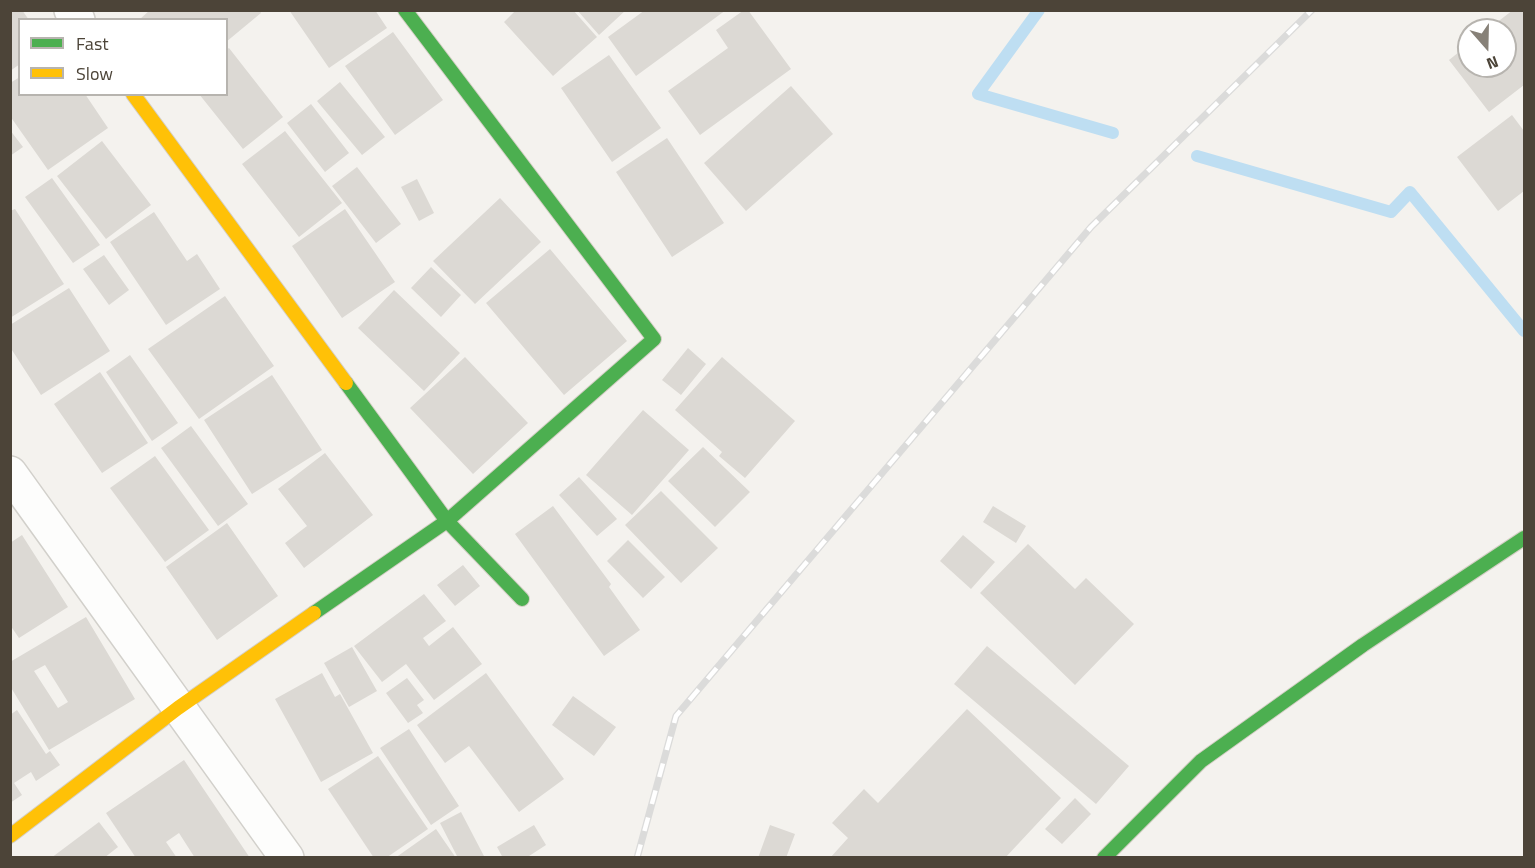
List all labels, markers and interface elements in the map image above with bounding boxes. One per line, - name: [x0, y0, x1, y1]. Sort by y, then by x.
- legend: [18, 18, 228, 96]
- north arrow: [1457, 18, 1517, 78]
- text: Fast: [76, 30, 109, 57]
- text: N: [1483, 50, 1502, 76]
- text: Slow: [76, 60, 113, 87]

